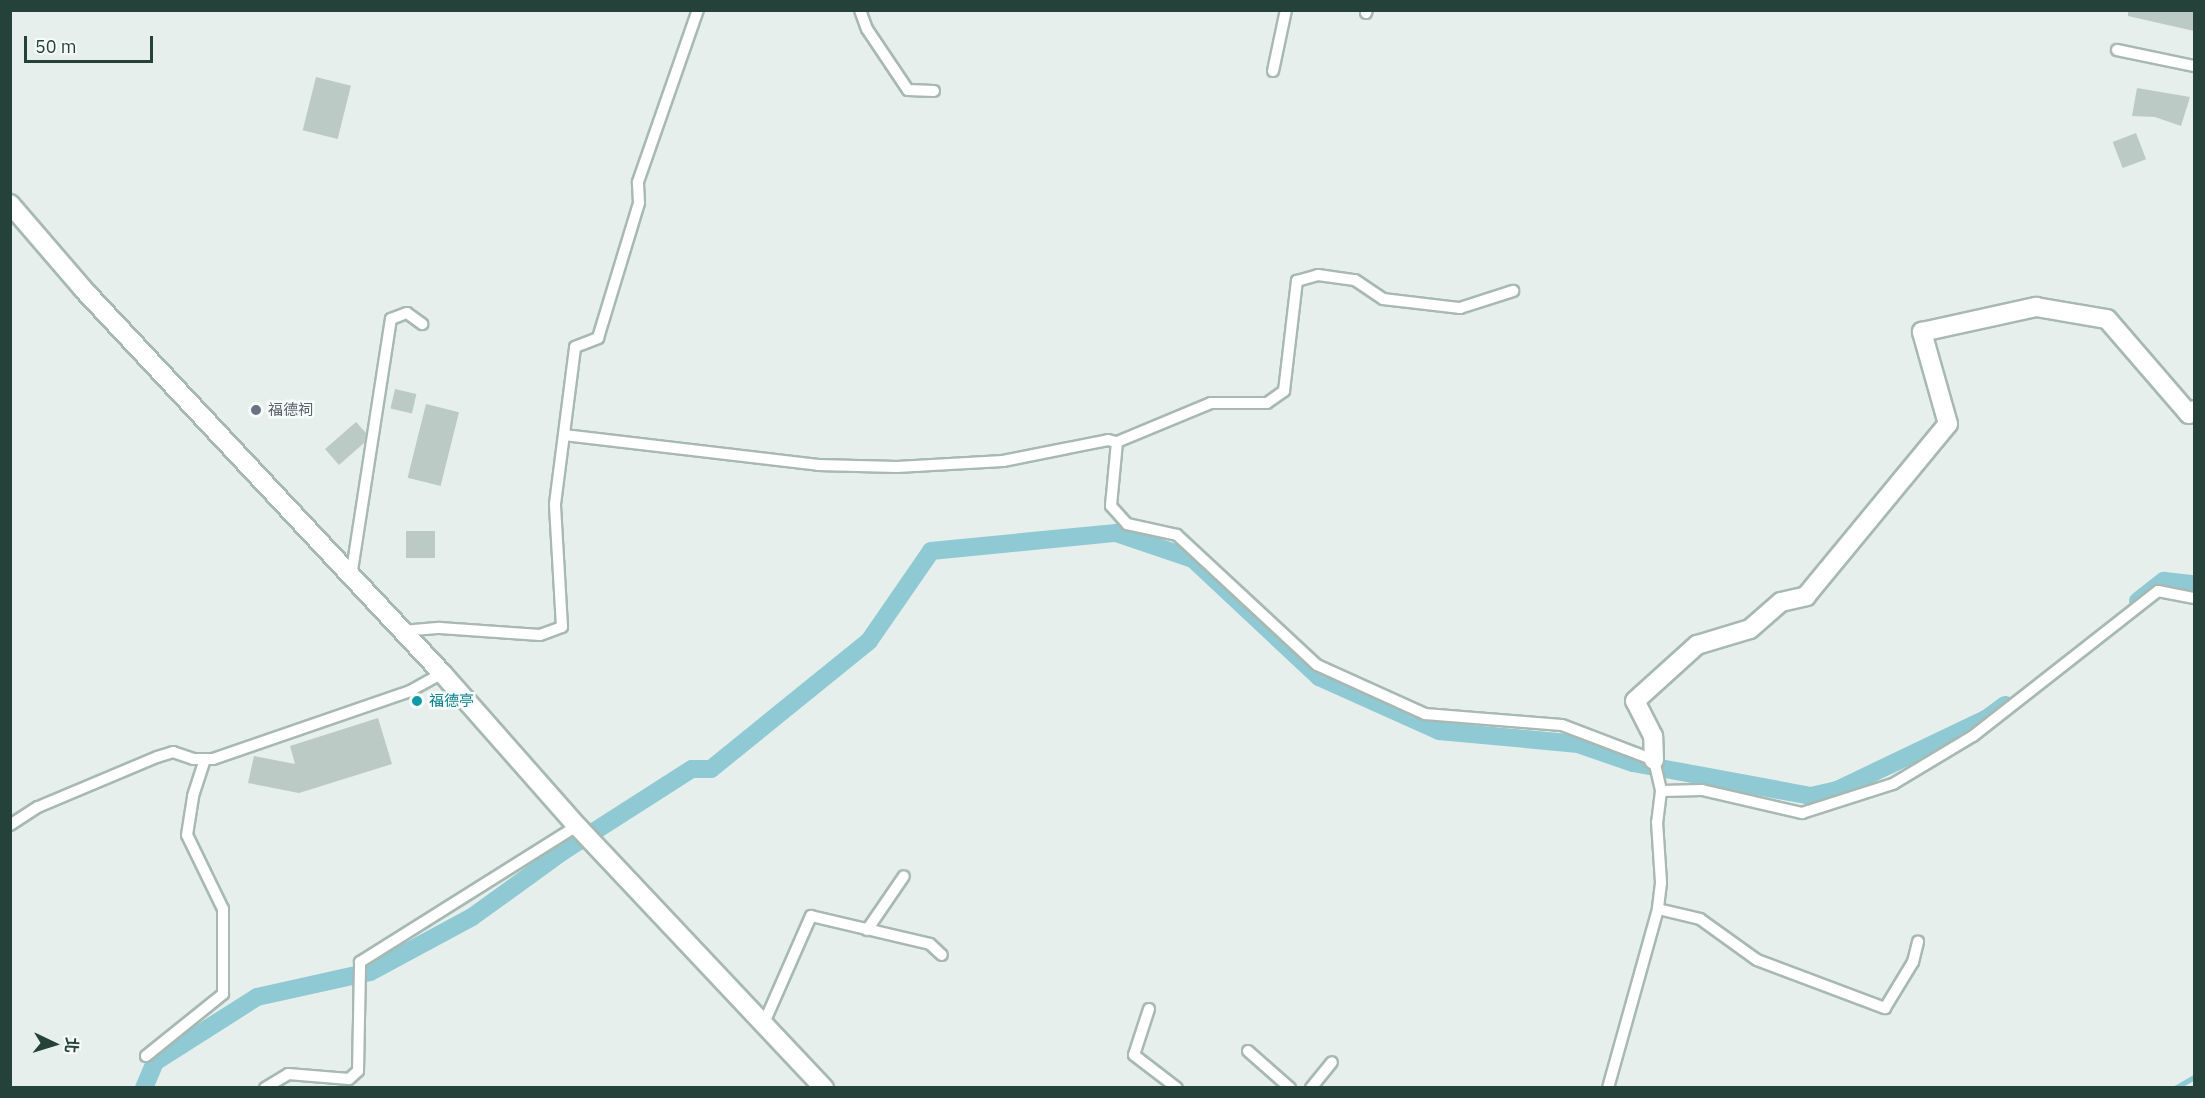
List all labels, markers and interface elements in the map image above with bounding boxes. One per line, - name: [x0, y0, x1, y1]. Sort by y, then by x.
- scale bar: [27, 24, 156, 62]
- text: 50 m: [35, 35, 77, 58]
- place label: 福德祠: [268, 401, 313, 419]
- marker: 福德祠: [249, 403, 263, 417]
- place label: 福德亭: [429, 692, 474, 710]
- marker: 福德亭: [410, 694, 424, 708]
- north arrow: [24, 1014, 84, 1074]
- text: 北: [61, 1037, 82, 1054]

